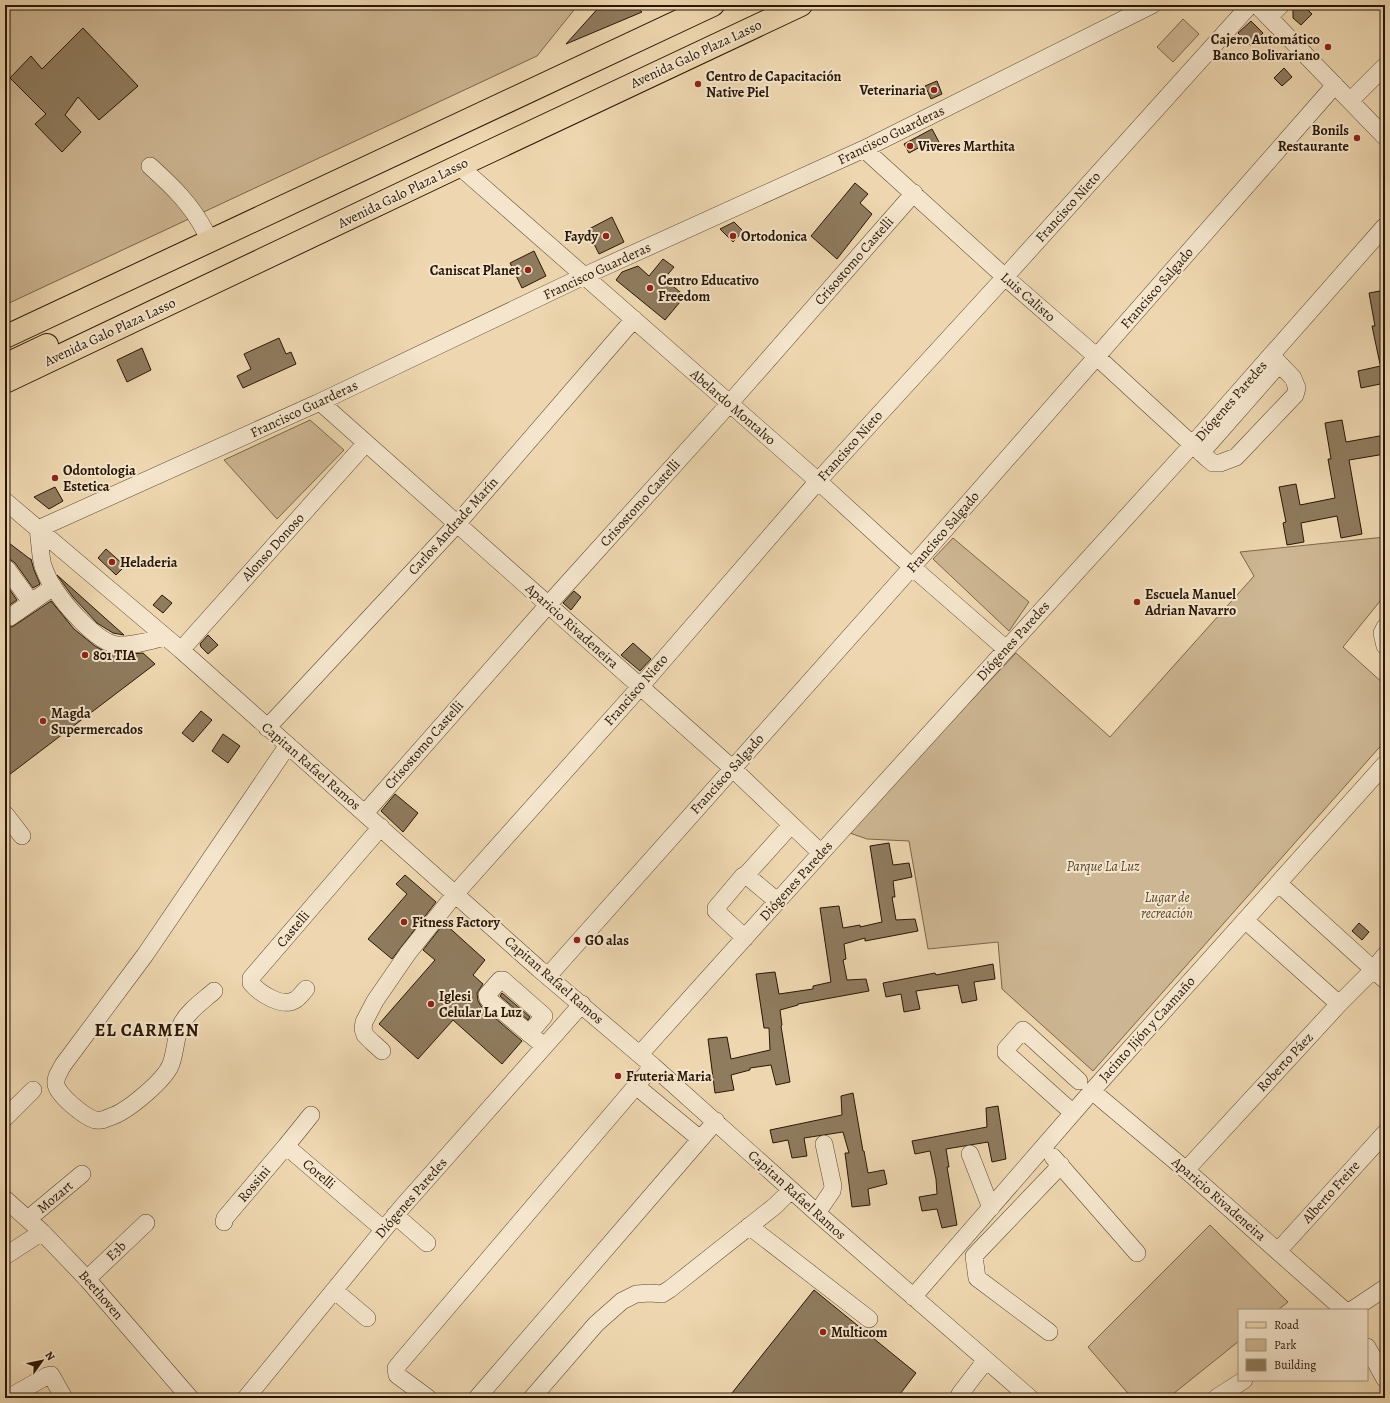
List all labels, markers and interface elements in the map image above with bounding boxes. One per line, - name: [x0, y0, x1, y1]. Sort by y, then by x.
- street label: Avenida Galo Plaza Lasso: [626, 15, 765, 93]
- place label: Cajero Automático Banco Bolivariano: [1211, 30, 1320, 65]
- marker: Cajero Automático Banco Bolivariano: [1323, 42, 1333, 52]
- place label: Centro de Capacitación Native Piel: [706, 67, 841, 102]
- marker: Centro de Capacitación Native Piel: [693, 79, 703, 89]
- place label: Veterinaria: [859, 81, 926, 100]
- marker: Veterinaria: [929, 85, 939, 95]
- street label: Francisco Guarderas: [834, 101, 948, 169]
- place label: Bonils Restaurante: [1278, 121, 1350, 156]
- marker: Bonils Restaurante: [1352, 133, 1362, 143]
- place label: Viveres Marthita: [917, 137, 1015, 156]
- marker: Viveres Marthita: [905, 141, 915, 151]
- street label: Avenida Galo Plaza Lasso: [334, 153, 471, 233]
- street label: Francisco Nieto: [1031, 168, 1105, 246]
- street label: Crisostomo Castelli: [810, 213, 898, 309]
- place label: Faydy: [564, 227, 598, 246]
- place label: Ortodonica: [741, 227, 808, 246]
- marker: Faydy: [601, 231, 611, 241]
- marker: Ortodonica: [728, 231, 738, 241]
- street label: Francisco Guarderas: [540, 238, 654, 304]
- street label: Francisco Salgado: [1116, 243, 1198, 333]
- place label: Caniscat Planet: [430, 261, 520, 280]
- marker: Caniscat Planet: [523, 265, 533, 275]
- street label: Luis Calisto: [997, 268, 1059, 326]
- place label: Centro Educativo Freedom: [658, 271, 759, 306]
- marker: Centro Educativo Freedom: [645, 283, 655, 293]
- street label: Avenida Galo Plaza Lasso: [40, 293, 179, 371]
- street label: Diógenes Paredes: [1191, 357, 1271, 445]
- street label: Abelardo Montalvo: [685, 364, 780, 449]
- street label: Francisco Guarderas: [247, 376, 361, 442]
- street label: Francisco Nieto: [813, 407, 887, 485]
- street label: Crisostomo Castelli: [596, 455, 684, 551]
- place label: Odontologia Estetica: [63, 461, 136, 496]
- marker: Odontologia Estetica: [50, 473, 60, 483]
- street label: Carlos Andrade Marín: [404, 473, 502, 579]
- street label: Francisco Salgado: [902, 487, 984, 577]
- street label: Alonso Donoso: [237, 509, 309, 586]
- place label: Heladeria: [120, 553, 178, 572]
- marker: Heladeria: [107, 557, 117, 567]
- street label: Aparicio Rivadeneira: [521, 578, 623, 673]
- place label: Escuela Manuel Adrian Navarro: [1144, 585, 1236, 620]
- street label: Diógenes Paredes: [972, 597, 1054, 685]
- marker: Escuela Manuel Adrian Navarro: [1132, 597, 1142, 607]
- place label: 801 TIA: [93, 646, 136, 665]
- marker: 801 TIA: [80, 650, 90, 660]
- street label: Francisco Nieto: [600, 650, 672, 730]
- street label: Crisostomo Castelli: [380, 697, 468, 793]
- place label: Magda Supermercados: [51, 704, 143, 739]
- marker: Magda Supermercados: [38, 716, 48, 726]
- street label: Capitan Rafael Ramos: [257, 718, 365, 814]
- street label: Francisco Salgado: [686, 730, 768, 818]
- street label: Diógenes Paredes: [755, 837, 837, 925]
- park label: Parque La Luz: [1066, 857, 1140, 876]
- park label: Lugar de recreación: [1141, 888, 1193, 923]
- street label: Castelli: [272, 907, 314, 951]
- place label: Fitness Factory: [412, 913, 501, 932]
- marker: Fitness Factory: [399, 917, 409, 927]
- place label: GO alas: [585, 931, 629, 950]
- street label: Capitan Rafael Ramos: [500, 932, 608, 1028]
- marker: GO alas: [572, 935, 582, 945]
- street label: Jacinto Jijón y Caamaño: [1095, 972, 1199, 1086]
- place label: Iglesi Celular La Luz: [439, 987, 522, 1022]
- marker: Iglesi Celular La Luz: [426, 999, 436, 1009]
- district label: EL CARMEN: [94, 1018, 200, 1042]
- street label: Roberto Páez: [1253, 1028, 1317, 1096]
- place label: Fruteria Maria: [626, 1067, 712, 1086]
- marker: Fruteria Maria: [613, 1071, 623, 1081]
- street label: Capitan Rafael Ramos: [744, 1146, 850, 1244]
- street label: Aparicio Rivadeneira: [1167, 1152, 1271, 1246]
- street label: Diógenes Paredes: [371, 1154, 451, 1242]
- street label: Corelli: [298, 1155, 340, 1193]
- street label: Alberto Freire: [1297, 1157, 1364, 1228]
- street label: Rossini: [233, 1162, 275, 1206]
- street label: Mozart: [33, 1176, 77, 1218]
- street label: E3b: [102, 1237, 130, 1265]
- street label: Beethoven: [74, 1266, 128, 1324]
- legend: [1238, 1309, 1368, 1381]
- text: Road: [1274, 1317, 1300, 1333]
- place label: Multicom: [831, 1323, 888, 1342]
- marker: Multicom: [818, 1327, 828, 1337]
- text: Park: [1274, 1337, 1297, 1353]
- north arrow: [22, 1341, 62, 1381]
- text: N: [41, 1348, 58, 1363]
- text: Building: [1274, 1357, 1316, 1373]

